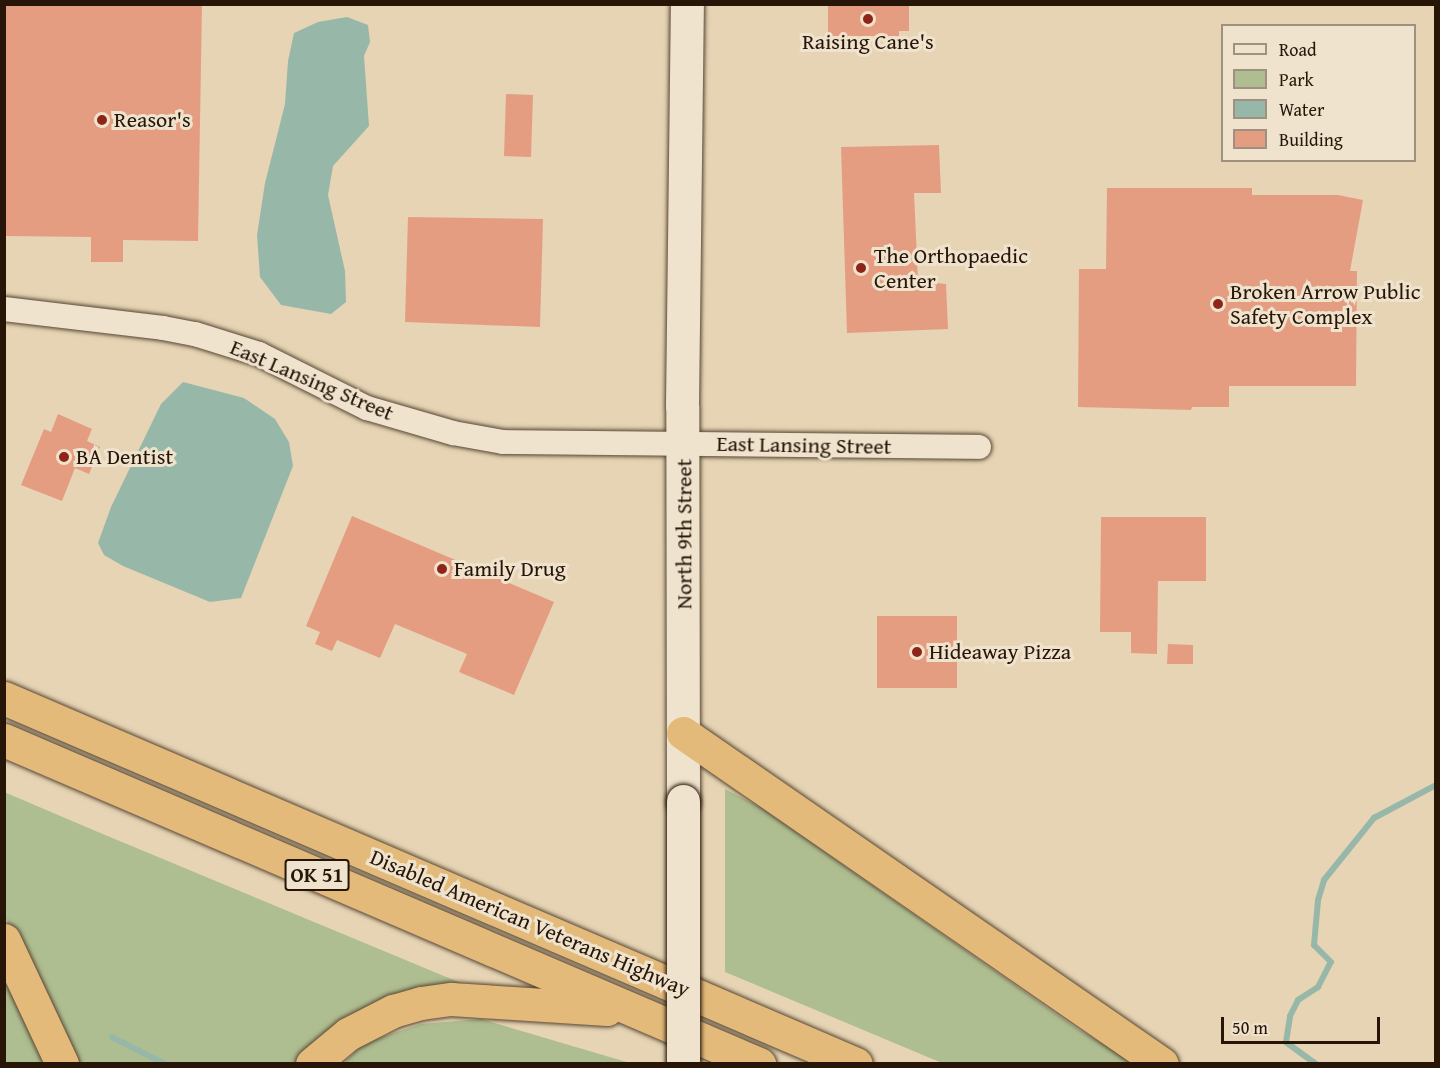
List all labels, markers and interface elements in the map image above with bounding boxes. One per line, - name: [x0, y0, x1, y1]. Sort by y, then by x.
- marker: Raising Cane's: [861, 12, 875, 26]
- legend: [1221, 24, 1416, 162]
- place label: Raising Cane's: [802, 29, 934, 55]
- text: Road: [1279, 36, 1317, 63]
- text: Park: [1279, 66, 1314, 93]
- text: Water: [1279, 96, 1324, 123]
- place label: Reasor's: [114, 107, 191, 133]
- marker: Reasor's: [95, 113, 109, 127]
- text: Building: [1279, 126, 1343, 153]
- place label: The Orthopaedic Center: [874, 242, 1028, 294]
- marker: The Orthopaedic Center: [852, 259, 870, 277]
- place label: Broken Arrow Public Safety Complex: [1230, 278, 1420, 330]
- marker: Broken Arrow Public Safety Complex: [1211, 297, 1225, 311]
- street label: East Lansing Street: [226, 334, 398, 426]
- street label: East Lansing Street: [716, 430, 892, 460]
- place label: BA Dentist: [76, 444, 173, 470]
- marker: BA Dentist: [57, 450, 71, 464]
- street label: North 9th Street: [671, 459, 697, 609]
- place label: Family Drug: [454, 556, 566, 582]
- marker: Family Drug: [435, 562, 449, 576]
- place label: Hideaway Pizza: [929, 639, 1071, 665]
- marker: Hideaway Pizza: [910, 645, 924, 659]
- street label: Disabled American Veterans Highway: [366, 843, 694, 1003]
- road number: OK 51: [284, 857, 350, 893]
- scale bar: [1224, 1005, 1383, 1043]
- text: 50 m: [1232, 1014, 1268, 1041]

